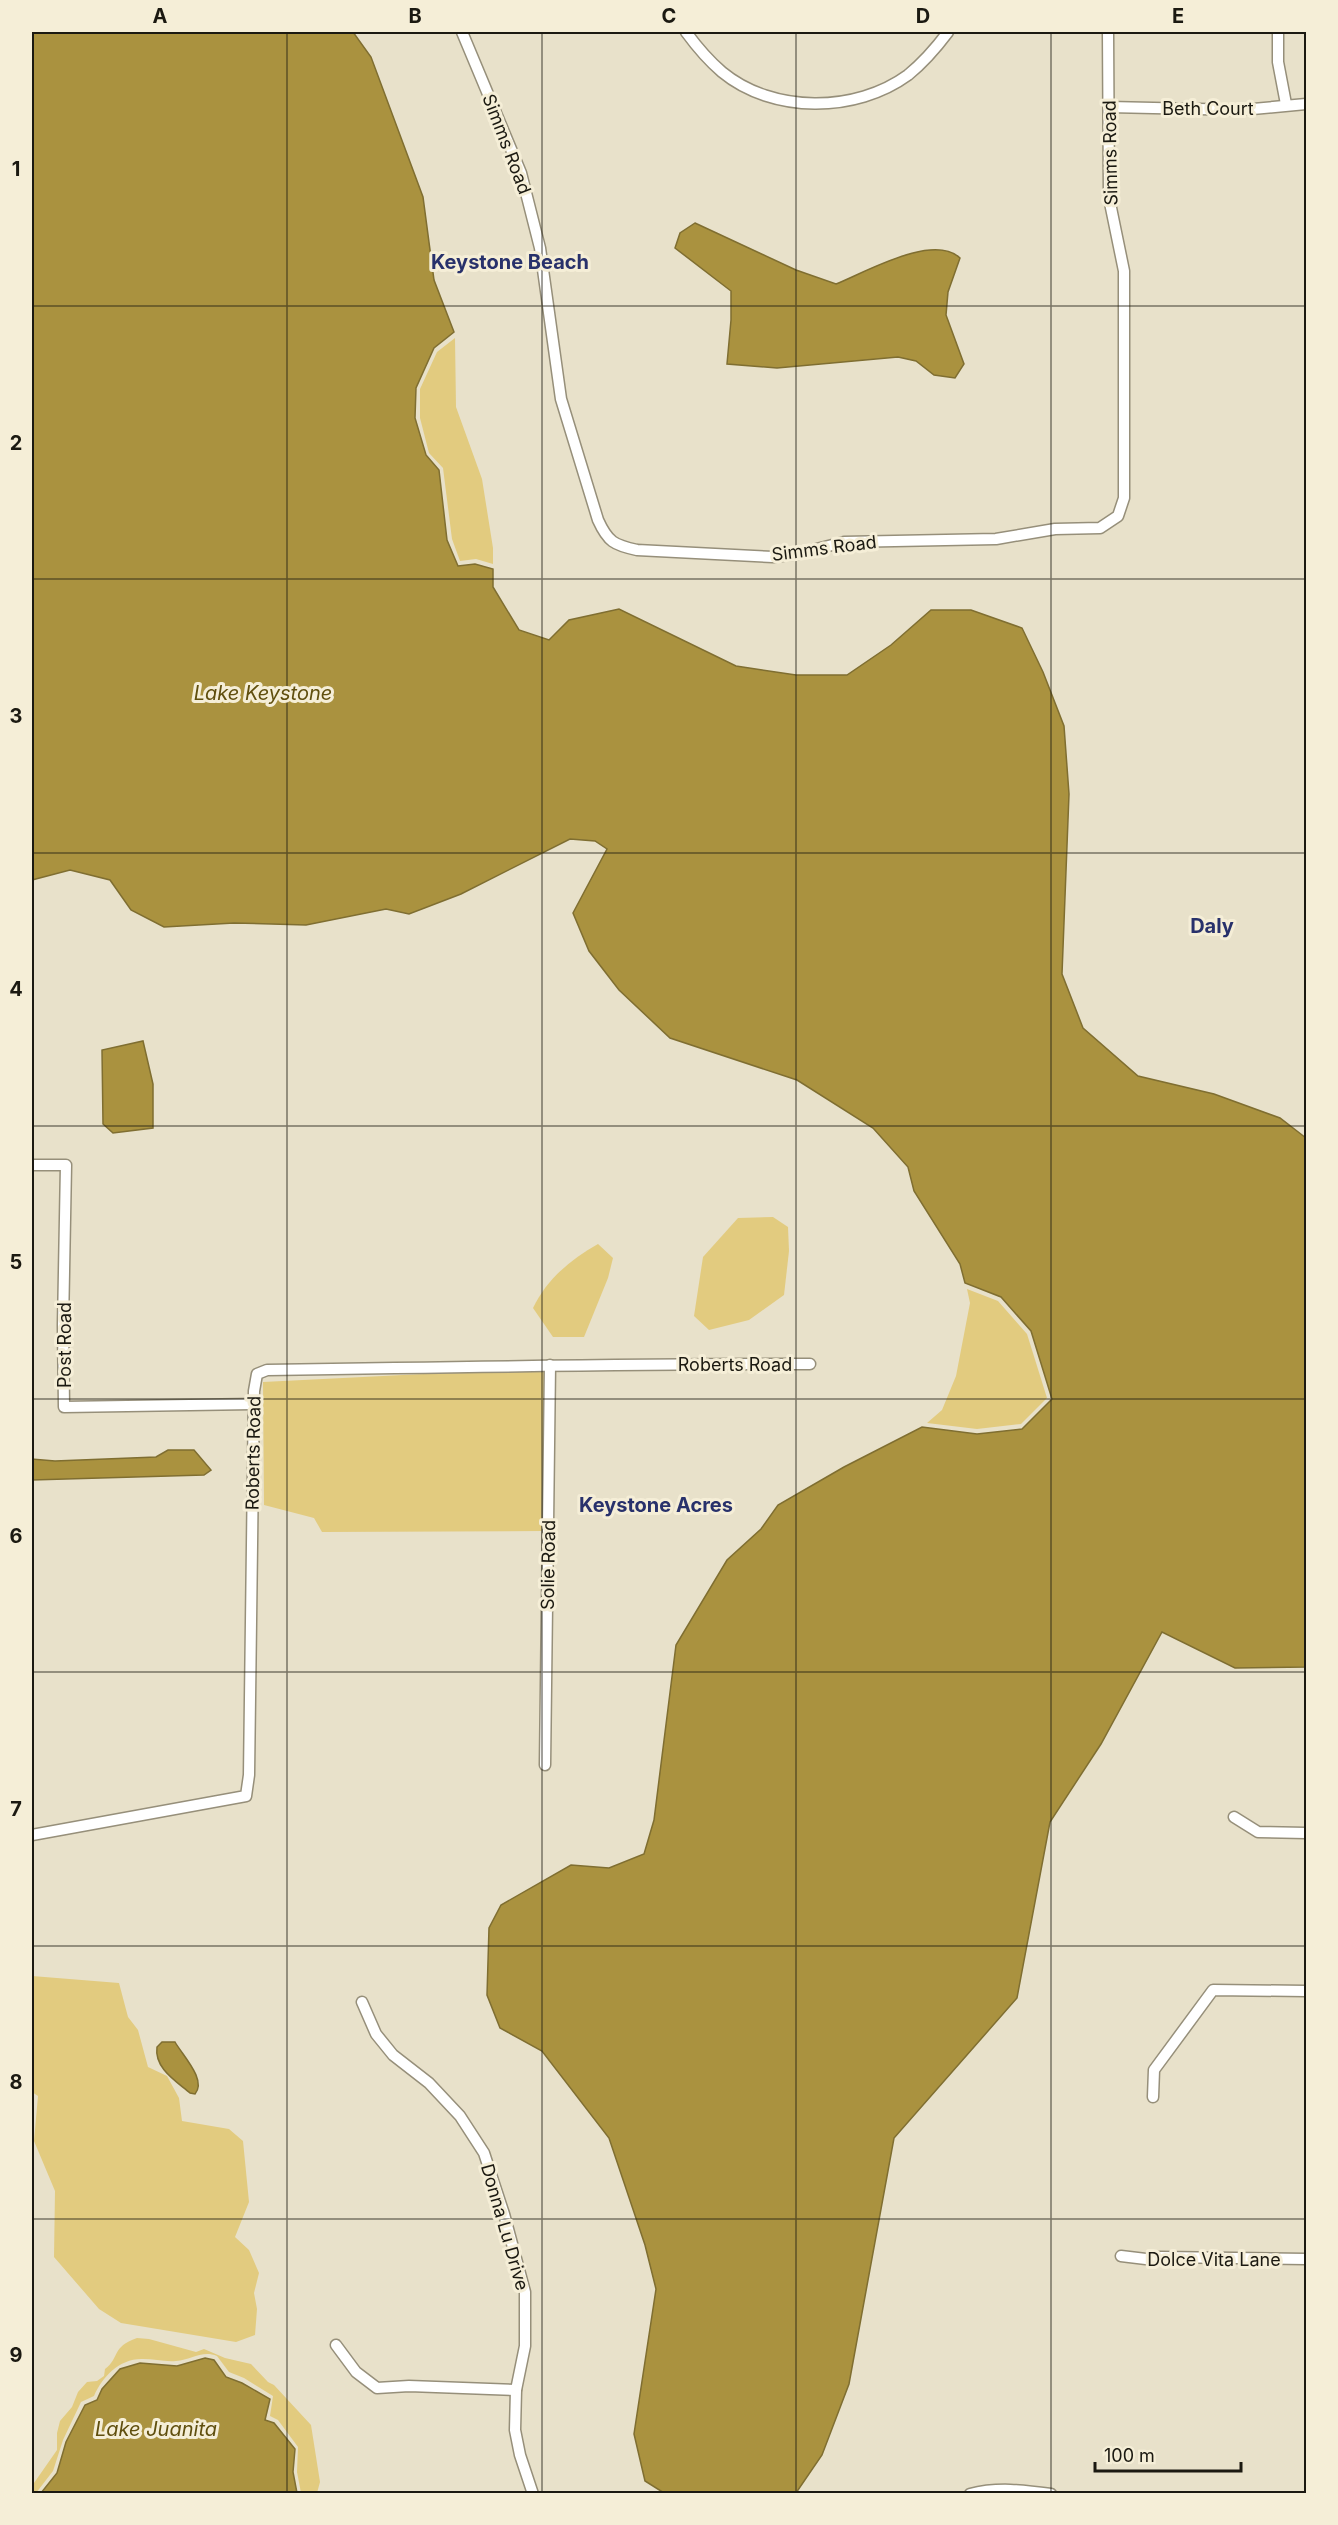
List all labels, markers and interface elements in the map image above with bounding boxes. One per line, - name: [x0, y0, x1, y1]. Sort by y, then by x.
- text: A: [153, 4, 168, 28]
- text: B: [408, 4, 422, 28]
- text: C: [662, 4, 676, 28]
- text: D: [916, 4, 930, 28]
- text: E: [1172, 4, 1184, 28]
- street label: Simms Road: [478, 91, 536, 197]
- street label: Beth Court: [1162, 98, 1254, 119]
- street label: Simms Road: [1099, 100, 1121, 206]
- text: 1: [12, 157, 20, 181]
- district label: Keystone Beach: [431, 250, 589, 274]
- text: 2: [10, 431, 22, 455]
- street label: Simms Road: [770, 531, 878, 565]
- water label: Lake Keystone: [194, 681, 332, 705]
- text: 3: [10, 704, 22, 728]
- district label: Daly: [1190, 914, 1234, 938]
- text: 4: [9, 977, 23, 1001]
- text: 5: [10, 1250, 22, 1274]
- street label: Post Road: [54, 1302, 75, 1388]
- street label: Roberts Road: [678, 1354, 792, 1375]
- street label: Roberts Road: [242, 1396, 264, 1510]
- district label: Keystone Acres: [579, 1493, 733, 1517]
- street label: Solie Road: [537, 1520, 559, 1610]
- text: 6: [10, 1524, 23, 1548]
- text: 7: [10, 1797, 22, 1821]
- text: 8: [9, 2070, 23, 2094]
- street label: Donna Lu Drive: [477, 2161, 533, 2293]
- street label: Dolce Vita Lane: [1147, 2249, 1281, 2270]
- text: 9: [10, 2343, 23, 2367]
- water label: Lake Juanita: [95, 2417, 217, 2441]
- scale bar: [1095, 2435, 1240, 2473]
- text: 100 m: [1104, 2445, 1155, 2466]

